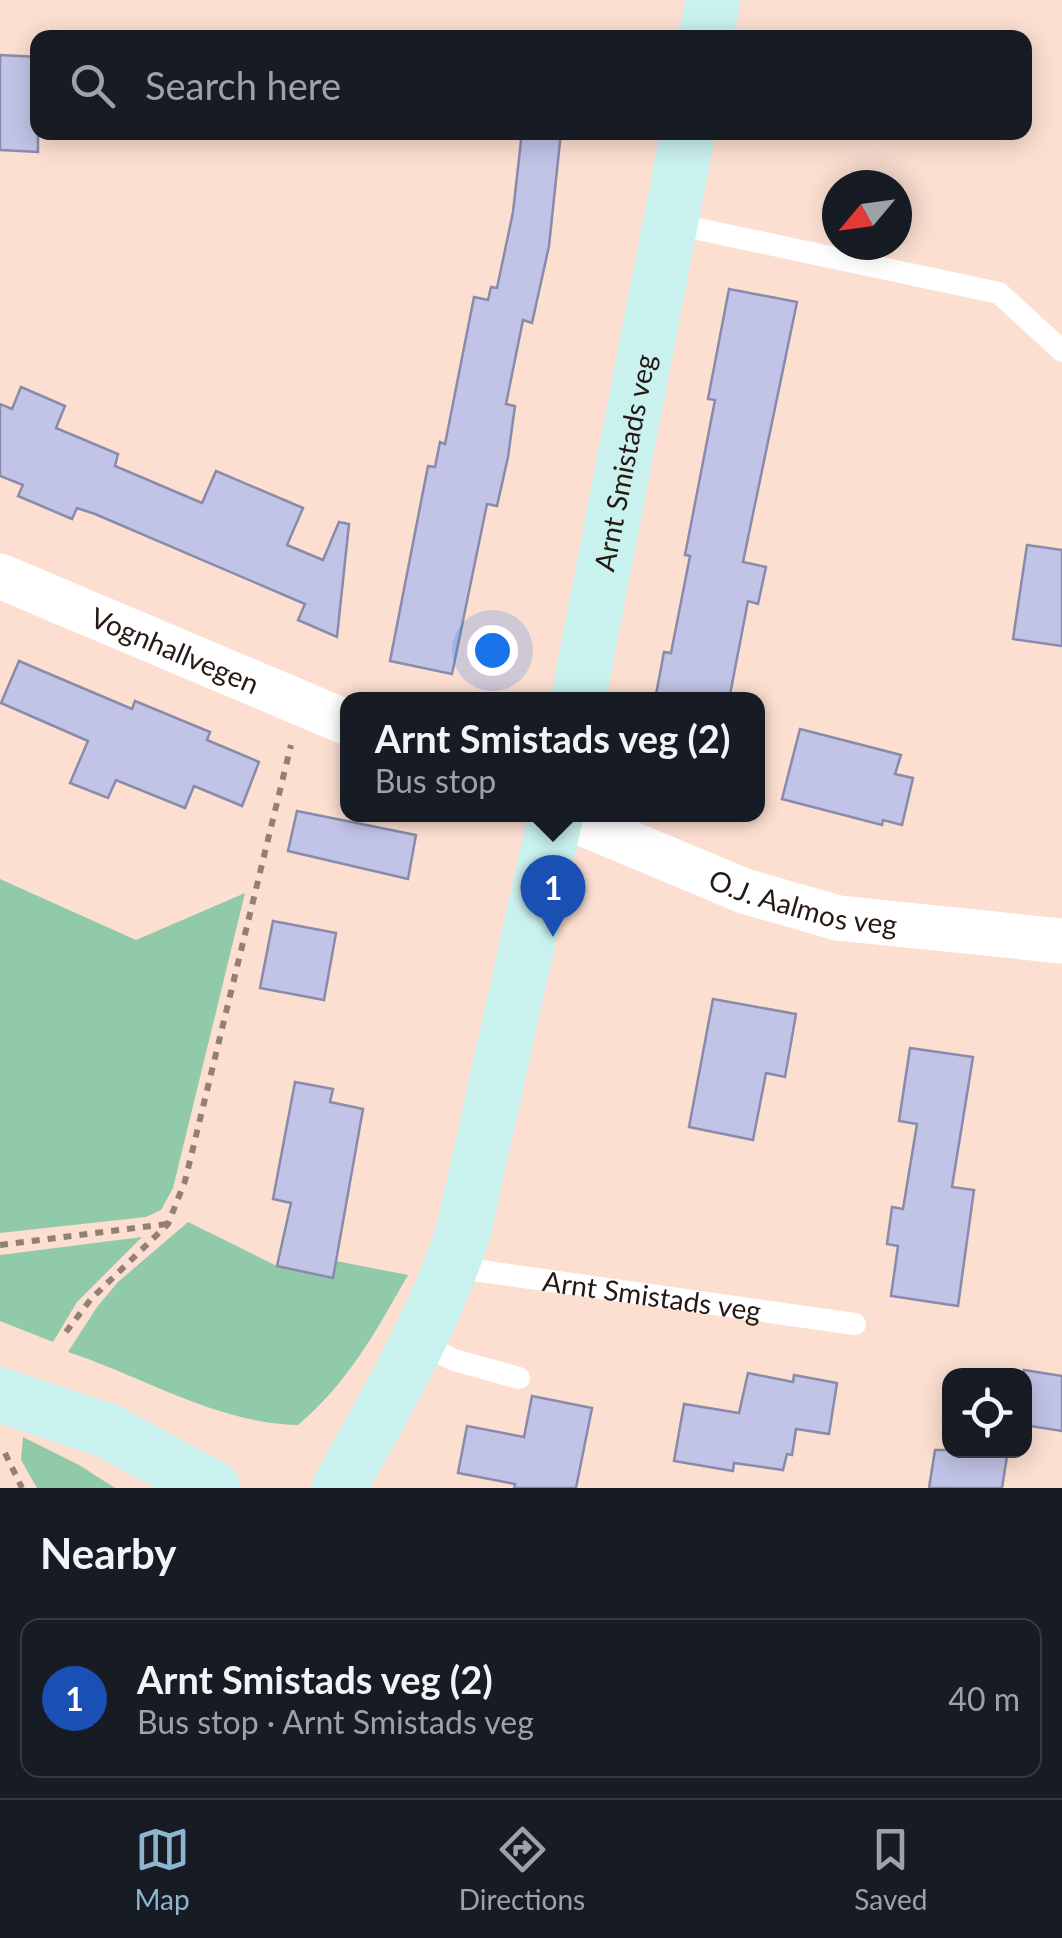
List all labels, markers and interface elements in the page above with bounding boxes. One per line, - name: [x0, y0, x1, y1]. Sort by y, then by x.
- search box: [30, 30, 1032, 140]
- icon: search: [65, 58, 120, 113]
- text: Search here: [145, 62, 341, 108]
- north arrow: [822, 170, 912, 260]
- street label: Arnt Smistads veg: [586, 351, 662, 574]
- street label: Vognhallvegen: [86, 599, 264, 700]
- your location: [467, 625, 518, 676]
- popup: [340, 692, 765, 822]
- text: Arnt Smistads veg (2): [375, 715, 730, 761]
- text: Bus stop: [375, 761, 496, 800]
- pin: 1: [520, 854, 586, 937]
- street label: O.J. Aalmos veg: [704, 861, 899, 941]
- street label: Arnt Smistads veg: [541, 1263, 763, 1328]
- map controls: [942, 1368, 1032, 1458]
- button: locate: [942, 1368, 1032, 1458]
- text: Nearby: [40, 1528, 177, 1578]
- text: Arnt Smistads veg (2): [137, 1656, 493, 1702]
- text: 1: [65, 1679, 84, 1718]
- text: 40 m: [948, 1679, 1020, 1718]
- text: Bus stop · Arnt Smistads veg: [137, 1702, 534, 1741]
- tab: Map: [135, 1822, 190, 1916]
- tab: Directions: [459, 1822, 585, 1916]
- tab: Saved: [854, 1822, 927, 1916]

